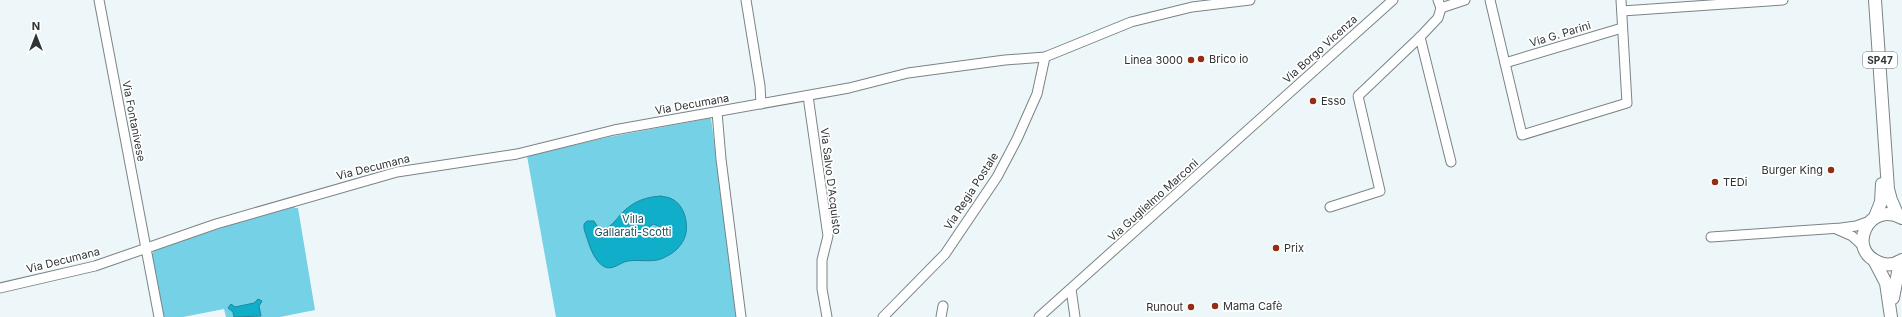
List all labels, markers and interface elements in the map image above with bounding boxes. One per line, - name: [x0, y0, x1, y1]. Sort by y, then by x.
- street label: Via Borgo Vicenza: [1280, 12, 1360, 86]
- north arrow: [16, 16, 56, 56]
- street label: Via G. Parini: [1528, 18, 1592, 50]
- text: N: [32, 19, 40, 33]
- place label: Brico io: [1209, 52, 1249, 66]
- road number: SP47: [1863, 52, 1897, 68]
- place label: Linea 3000: [1124, 53, 1183, 67]
- marker: Brico io: [1196, 54, 1206, 64]
- marker: Linea 3000: [1186, 55, 1196, 65]
- street label: Via Fontanivese: [119, 79, 149, 163]
- street label: Via Decumana: [654, 91, 730, 117]
- place label: Esso: [1321, 94, 1346, 108]
- marker: Esso: [1308, 96, 1318, 106]
- street label: Via Salvo D'Acquisto: [818, 127, 845, 235]
- street label: Via Regia Postale: [941, 150, 1001, 232]
- street label: Via Decumana: [335, 151, 411, 183]
- street label: Via Guglielmo Marconi: [1105, 156, 1201, 244]
- place label: Burger King: [1761, 163, 1823, 177]
- marker: Burger King: [1826, 165, 1836, 175]
- place label: TEDi: [1723, 175, 1747, 189]
- marker: TEDi: [1710, 177, 1720, 187]
- park label: Villa Gallarati-Scotti: [594, 212, 672, 239]
- place label: Prix: [1284, 241, 1304, 255]
- marker: Prix: [1271, 243, 1281, 253]
- street label: Via Decumana: [25, 244, 101, 276]
- place label: Mama Cafè: [1223, 299, 1282, 313]
- place label: Runout: [1146, 300, 1183, 314]
- marker: Mama Cafè: [1210, 301, 1220, 311]
- marker: Runout: [1186, 302, 1196, 312]

